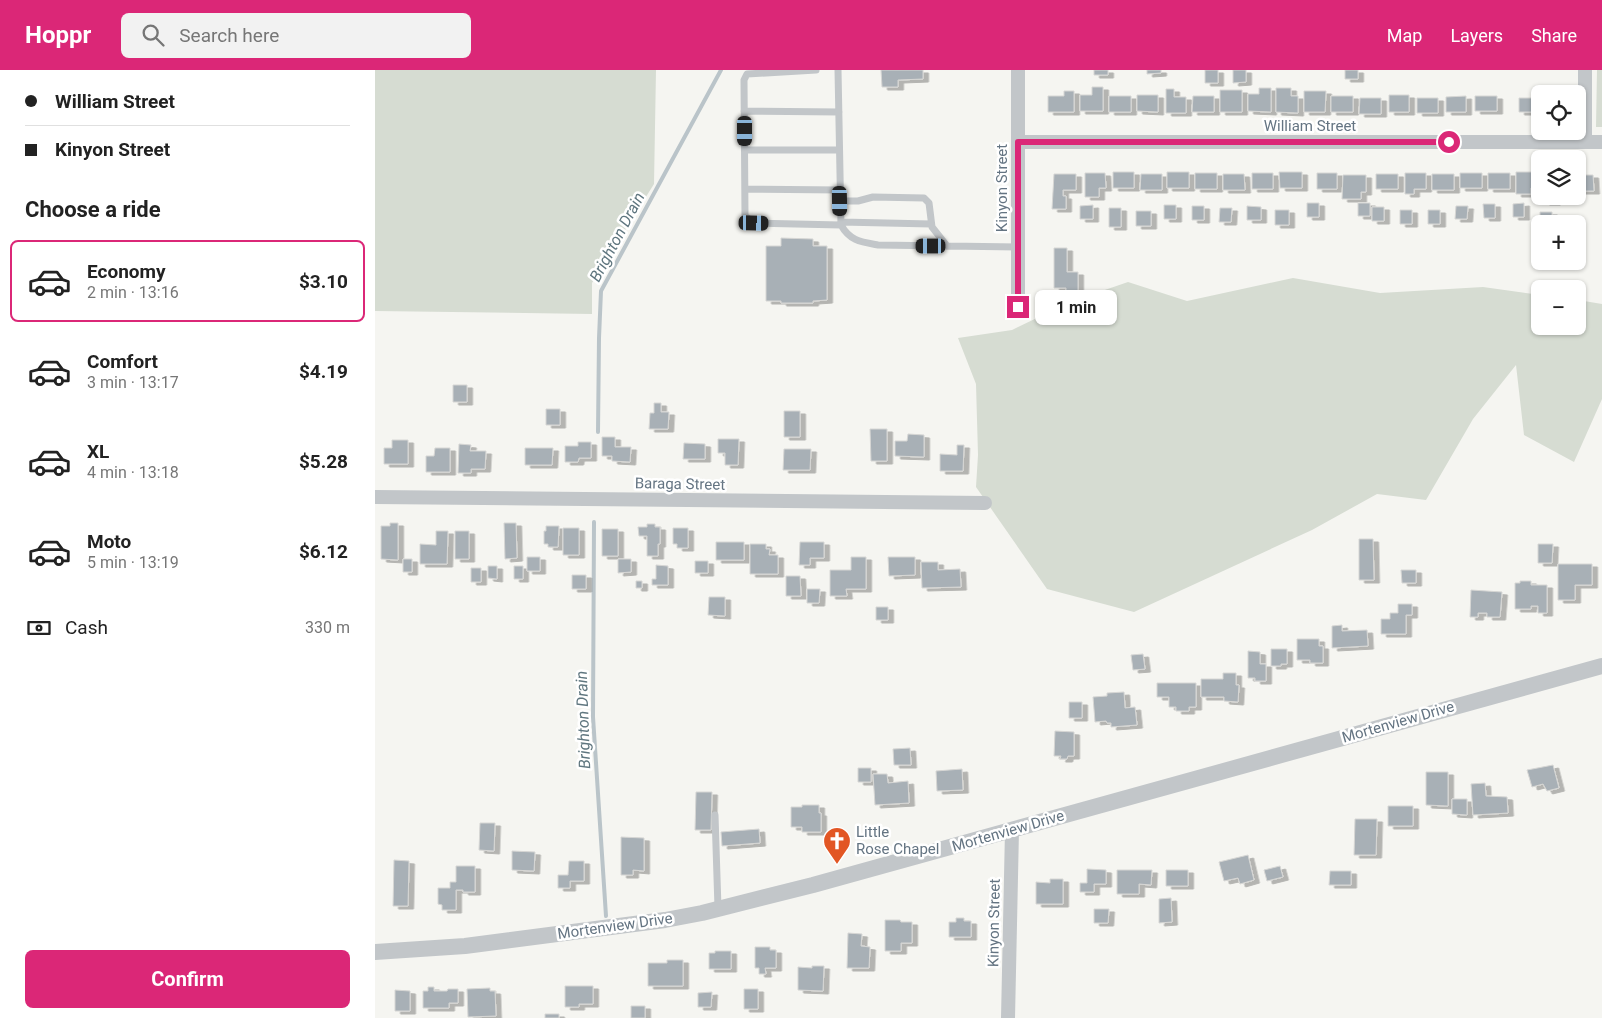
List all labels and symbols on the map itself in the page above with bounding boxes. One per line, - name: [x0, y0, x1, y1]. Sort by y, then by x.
- car: [737, 116, 752, 146]
- street label: William Street: [1264, 117, 1356, 135]
- route start: [1438, 131, 1460, 153]
- street label: Kinyon Street: [993, 144, 1011, 232]
- car: [832, 186, 847, 216]
- water label: Brighton Drain: [586, 189, 648, 285]
- car: [738, 215, 769, 231]
- car: [916, 239, 946, 254]
- callout: 1 min: [1035, 290, 1118, 324]
- route end: [1007, 296, 1029, 318]
- street label: Baraga Street: [635, 474, 725, 494]
- water label: Brighton Drain: [572, 671, 594, 769]
- street label: Mortenview Drive: [1340, 697, 1456, 747]
- street label: Mortenview Drive: [950, 806, 1066, 856]
- place label: Little Rose Chapel: [856, 823, 939, 858]
- church icon: Little Rose Chapel: [822, 826, 852, 865]
- street label: Kinyon Street: [984, 879, 1004, 967]
- street label: Mortenview Drive: [556, 909, 674, 943]

